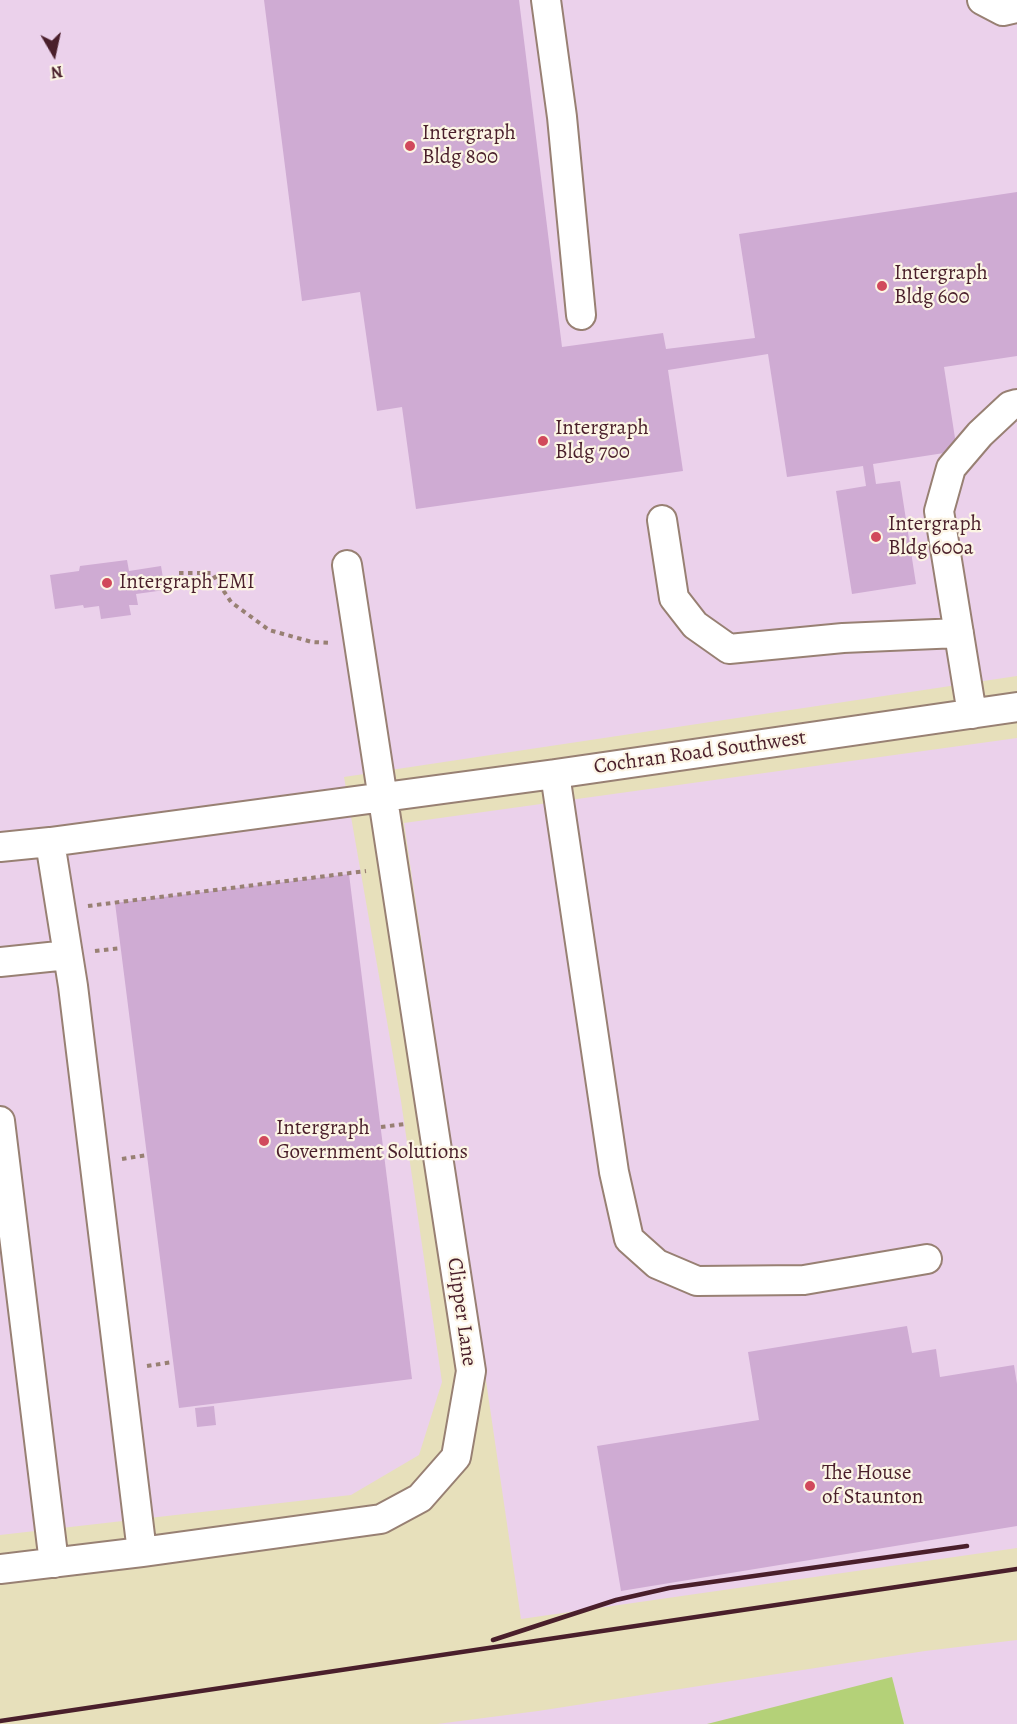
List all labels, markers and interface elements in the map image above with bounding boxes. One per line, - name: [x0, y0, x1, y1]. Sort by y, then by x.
- north arrow: [24, 24, 84, 84]
- text: N: [49, 60, 64, 84]
- place label: Intergraph Bldg 800: [422, 121, 516, 171]
- marker: Intergraph Bldg 800: [403, 139, 417, 153]
- place label: Intergraph Bldg 600: [894, 261, 988, 311]
- marker: Intergraph Bldg 600: [875, 279, 889, 293]
- place label: Intergraph Bldg 700: [555, 416, 649, 466]
- marker: Intergraph Bldg 700: [536, 434, 550, 448]
- place label: Intergraph Bldg 600a: [888, 512, 982, 562]
- marker: Intergraph Bldg 600a: [869, 530, 883, 544]
- place label: Intergraph EMI: [119, 570, 255, 596]
- marker: Intergraph EMI: [100, 576, 114, 590]
- street label: Cochran Road Southwest: [592, 726, 808, 780]
- place label: Intergraph Government Solutions: [276, 1116, 468, 1166]
- marker: Intergraph Government Solutions: [257, 1134, 271, 1148]
- street label: Clipper Lane: [441, 1256, 481, 1368]
- place label: The House of Staunton: [822, 1461, 923, 1511]
- marker: The House of Staunton: [803, 1479, 817, 1493]

